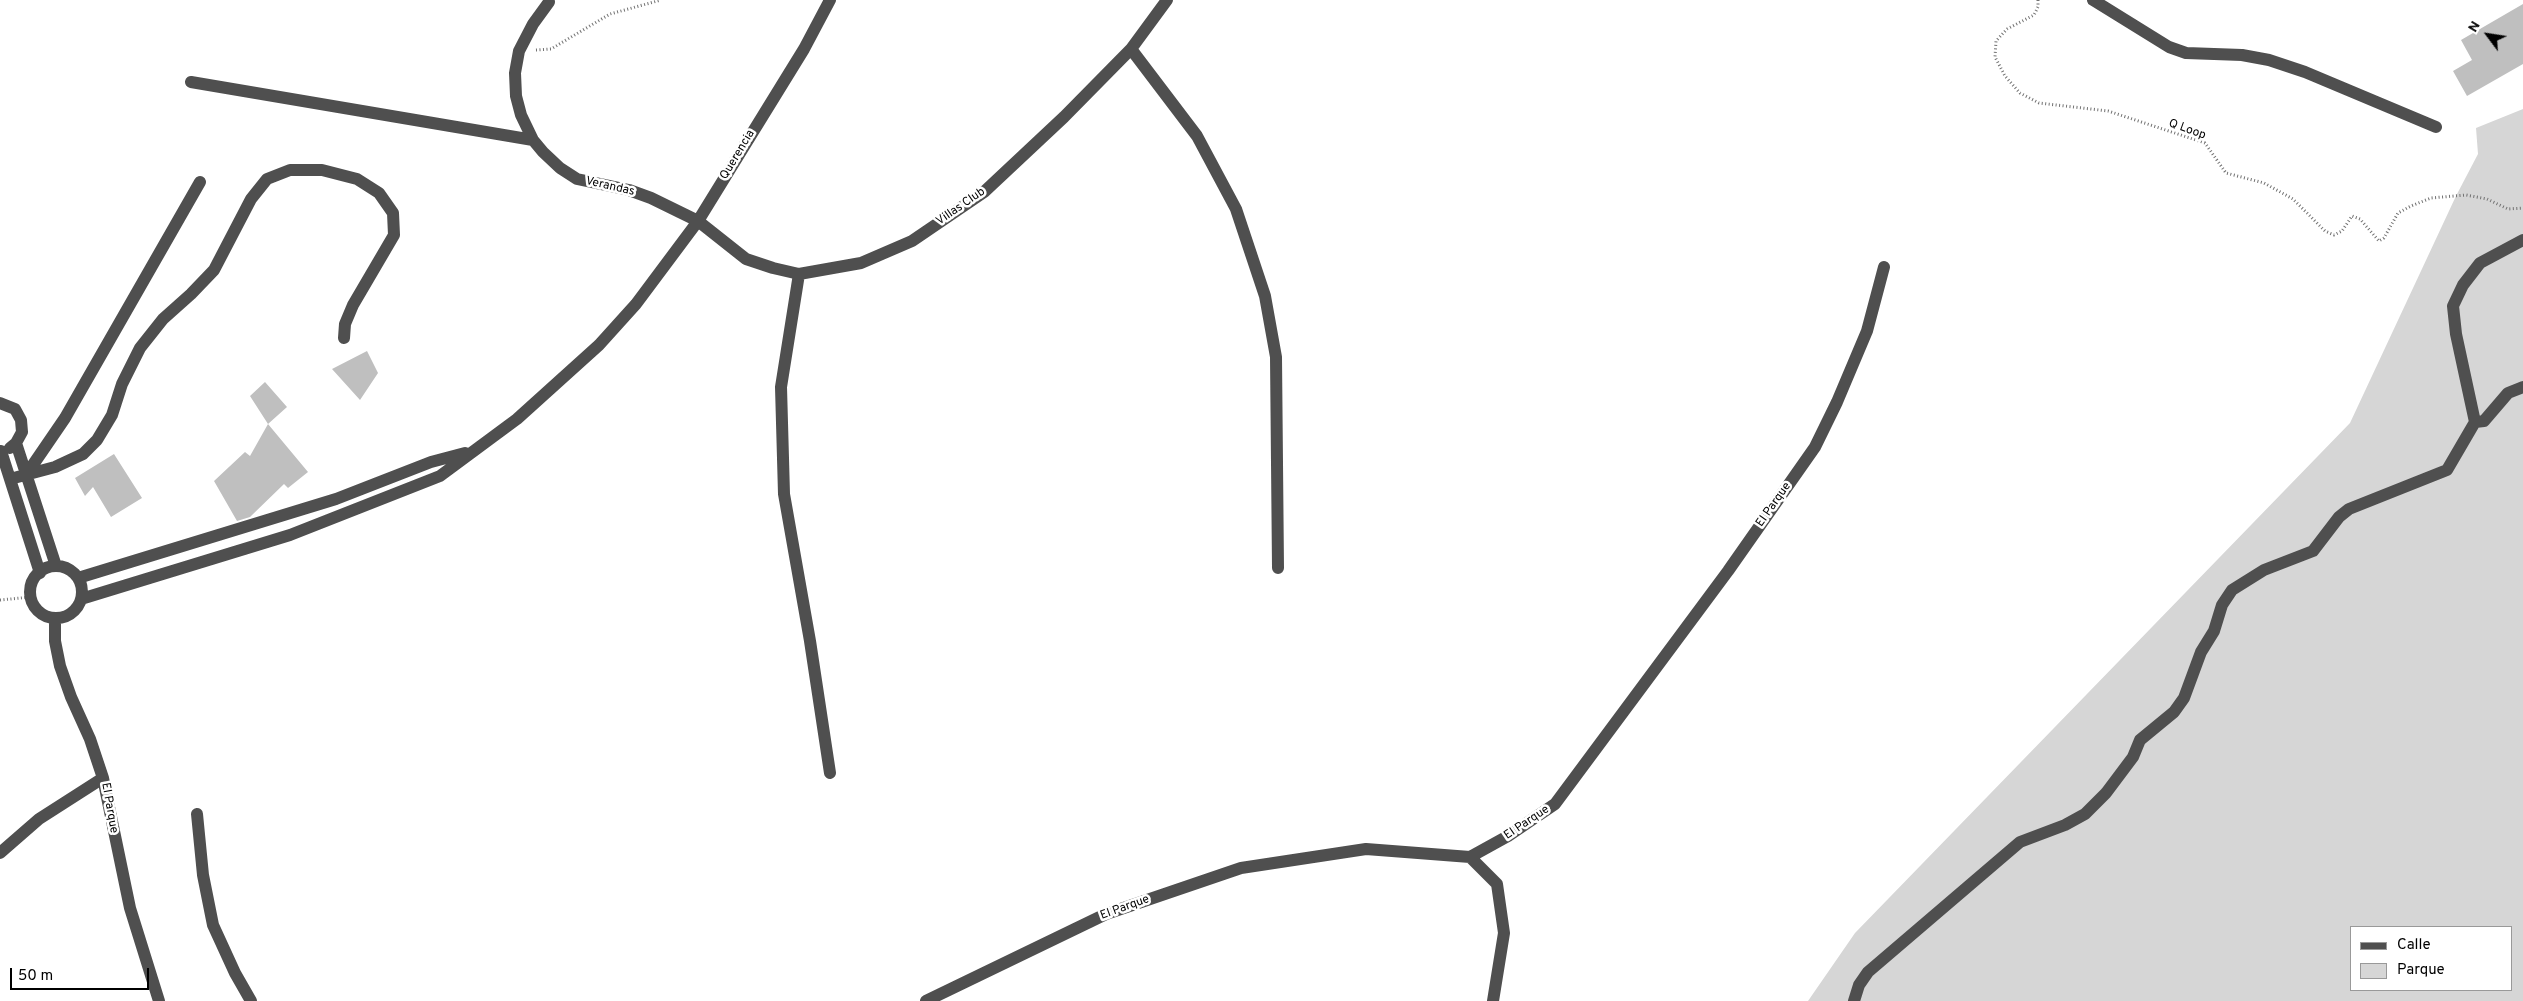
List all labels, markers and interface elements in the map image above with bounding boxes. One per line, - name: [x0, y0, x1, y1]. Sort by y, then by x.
- north arrow: [2463, 10, 2513, 60]
- text: N: [2465, 18, 2485, 36]
- street label: Q Loop: [2166, 117, 2208, 143]
- street label: Querencia: [718, 128, 758, 182]
- street label: Verandas: [584, 174, 636, 200]
- street label: Villas Club: [934, 185, 988, 229]
- street label: El Parque: [1753, 480, 1795, 530]
- street label: El Parque: [97, 782, 121, 834]
- street label: El Parque: [1502, 803, 1552, 843]
- street label: El Parque: [1098, 892, 1152, 924]
- legend: [2350, 926, 2513, 991]
- text: Calle: [2397, 936, 2431, 955]
- scale bar: [12, 958, 151, 990]
- text: Parque: [2397, 961, 2445, 980]
- text: 50 m: [18, 967, 53, 986]

